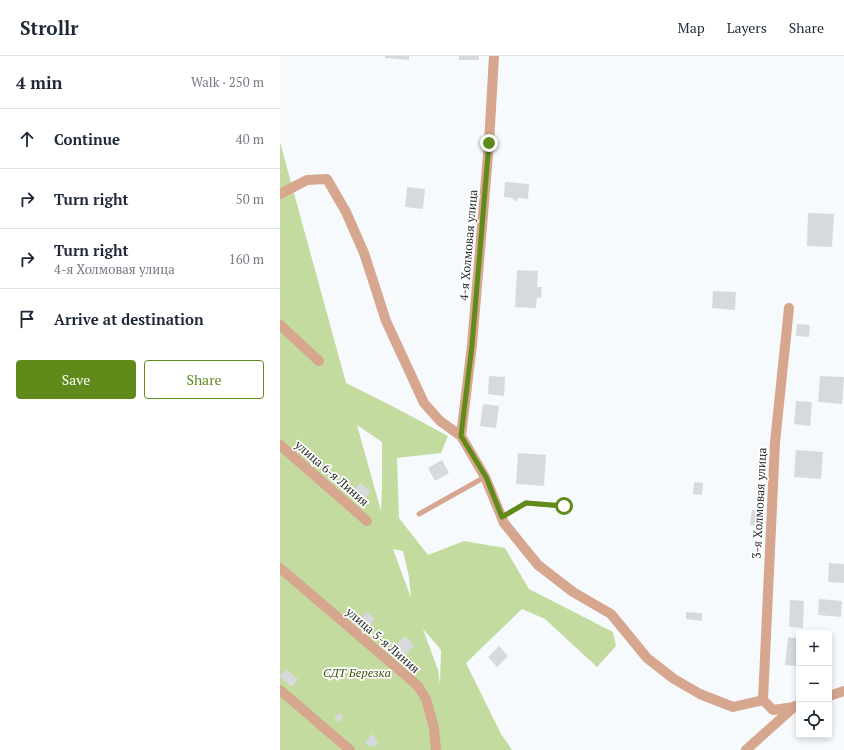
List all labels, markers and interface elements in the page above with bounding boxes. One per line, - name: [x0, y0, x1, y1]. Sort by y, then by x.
- text: Strollr: [20, 15, 78, 40]
- text: Map: [678, 18, 705, 37]
- text: Layers: [727, 18, 767, 37]
- text: Share: [789, 18, 824, 37]
- text: 4 min: [16, 71, 63, 94]
- text: Walk · 250 m: [191, 73, 264, 91]
- icon: ahead: [16, 128, 38, 150]
- text: Continue: [54, 129, 120, 149]
- text: 40 m: [236, 130, 264, 148]
- route end: [480, 134, 498, 152]
- icon: right: [16, 188, 38, 210]
- text: Turn right: [54, 189, 129, 209]
- street label: 4-я Холмовая улица: [456, 189, 480, 301]
- text: 50 m: [236, 190, 264, 208]
- text: Turn right: [54, 240, 129, 260]
- icon: right: [16, 248, 38, 270]
- text: 160 m: [229, 250, 264, 268]
- text: 4-я Холмовая улица: [54, 260, 175, 278]
- icon: arrive: [16, 308, 38, 330]
- text: Arrive at destination: [54, 309, 204, 329]
- button: Save: [16, 360, 136, 399]
- button: Share: [144, 360, 264, 399]
- street label: улица 6-я Линия: [291, 436, 372, 509]
- street label: 3-я Холмовая улица: [749, 447, 769, 559]
- route start: [555, 497, 573, 515]
- street label: улица 5-я Линия: [342, 603, 423, 676]
- map controls: [796, 630, 832, 738]
- button: +: [796, 630, 832, 666]
- park label: СДТ Березка: [323, 665, 391, 680]
- button: −: [796, 666, 832, 702]
- button: locate: [796, 702, 832, 738]

